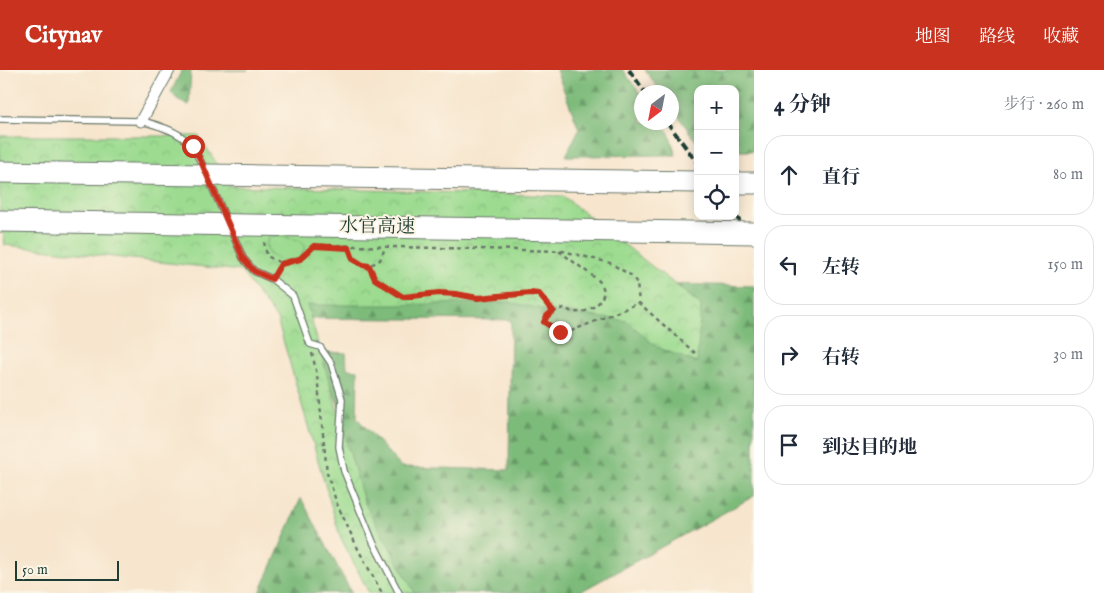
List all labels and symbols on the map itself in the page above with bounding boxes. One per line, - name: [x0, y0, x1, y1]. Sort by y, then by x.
- north arrow: [634, 85, 679, 130]
- route start: [182, 135, 205, 158]
- street label: 水官高速: [339, 214, 415, 240]
- route end: [549, 321, 572, 344]
- scale bar: [15, 558, 119, 581]

